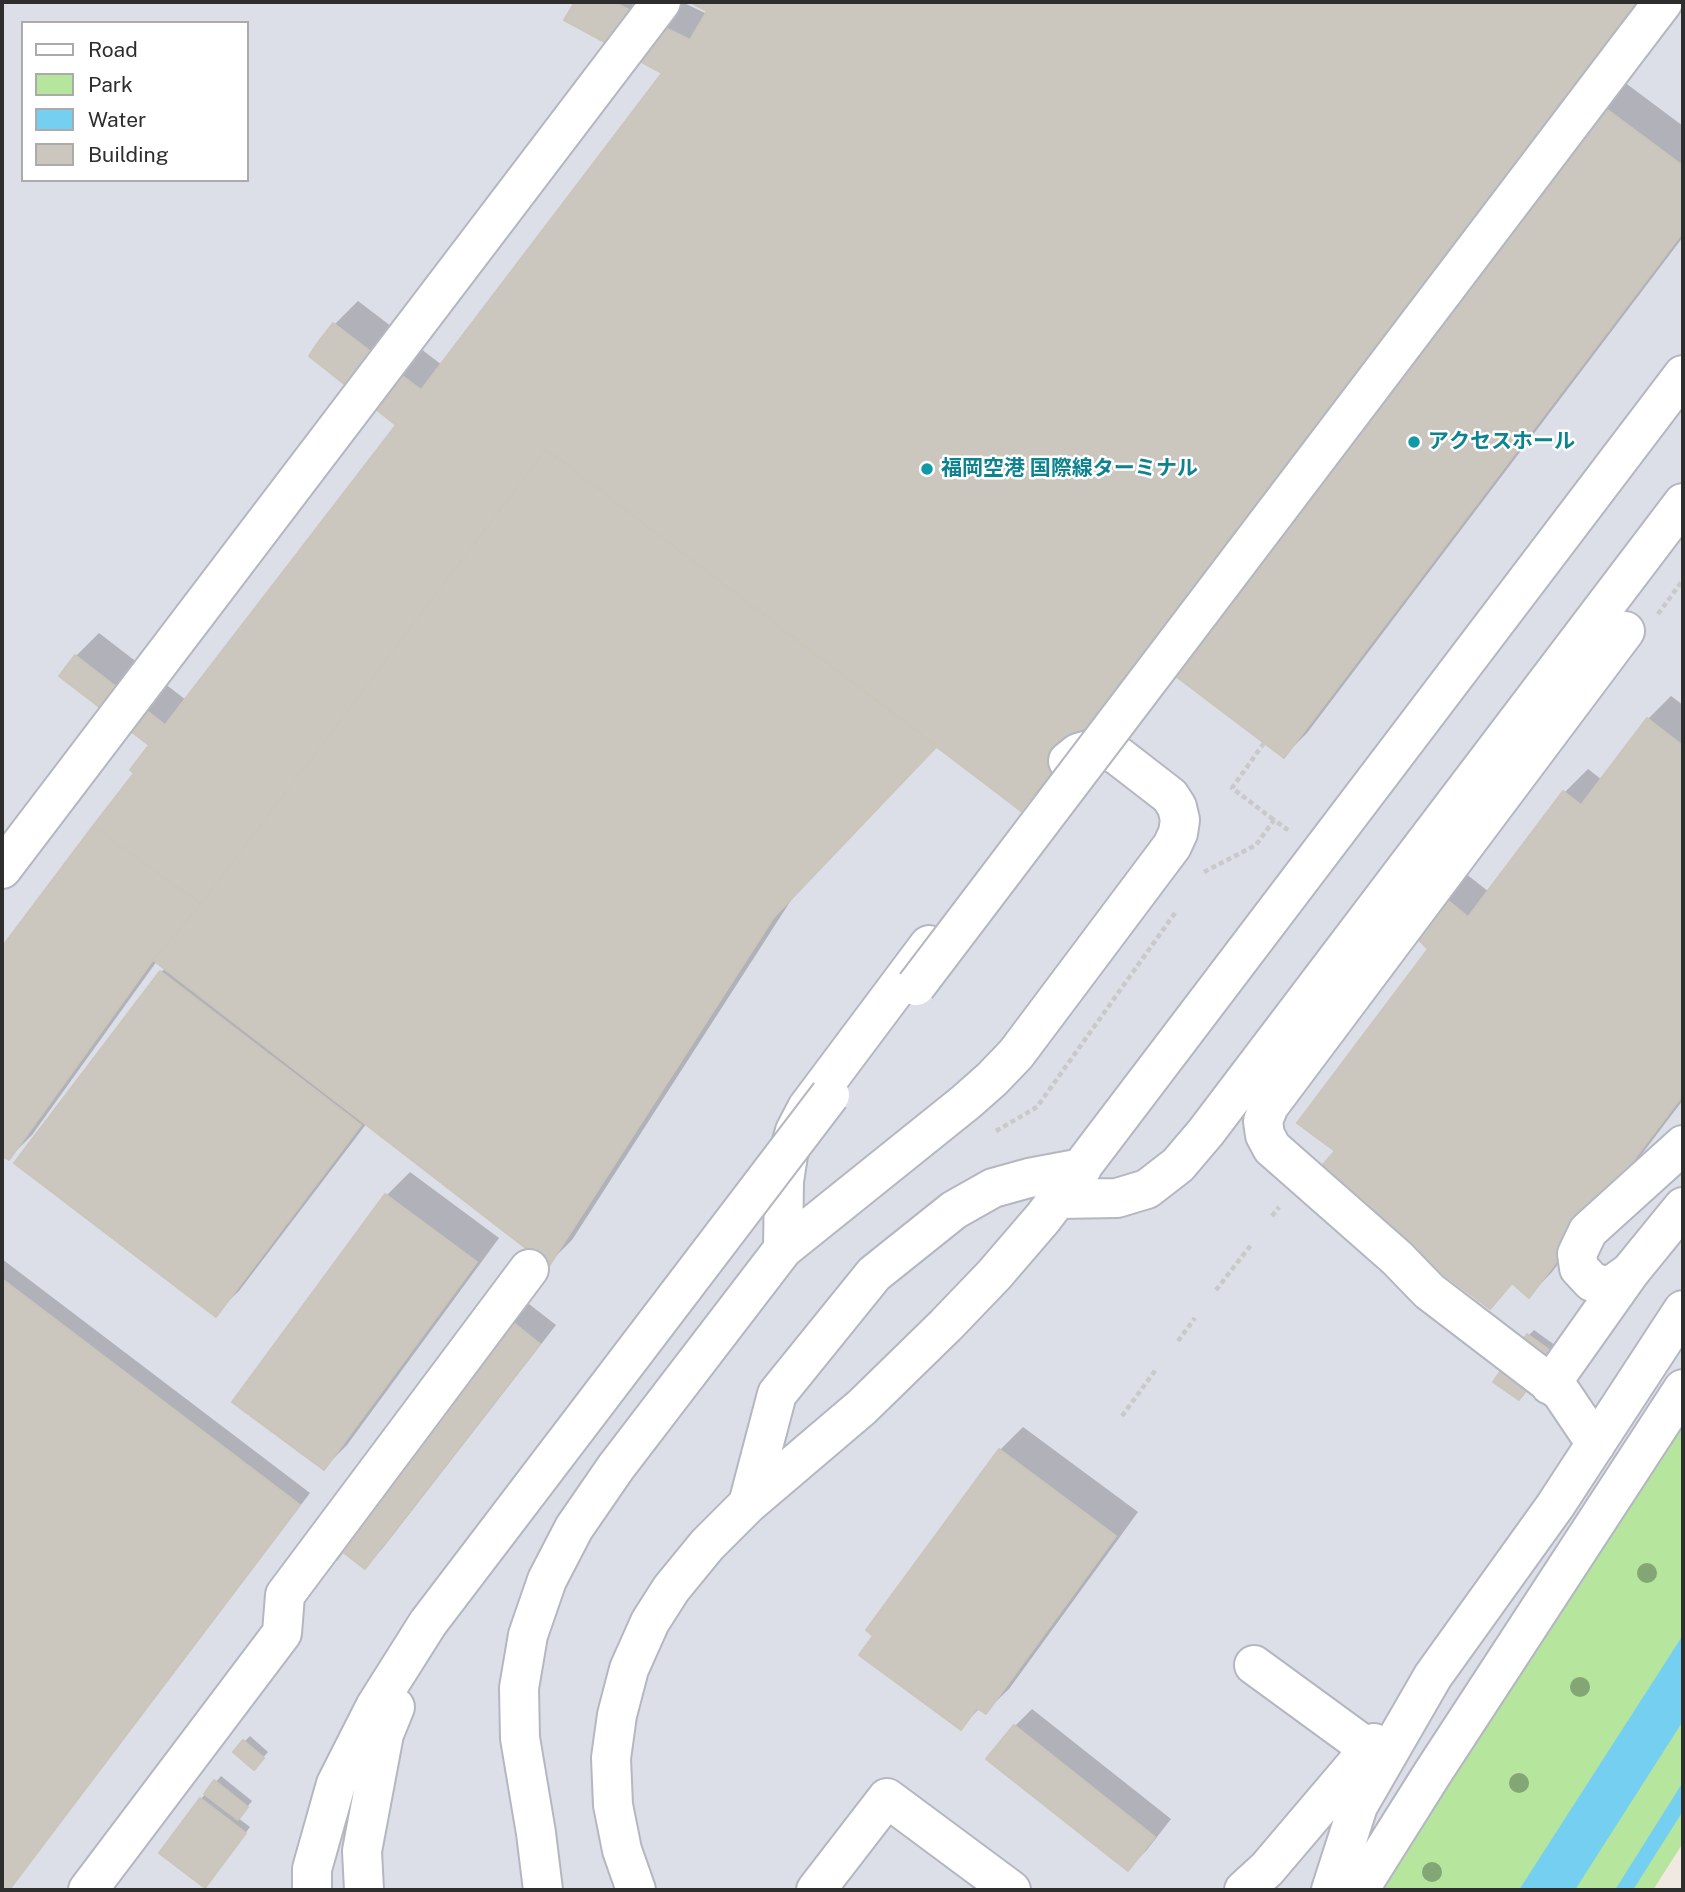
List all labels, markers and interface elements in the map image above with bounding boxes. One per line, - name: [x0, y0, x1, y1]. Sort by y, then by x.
- legend: [21, 21, 248, 182]
- text: Road: [88, 37, 138, 62]
- text: Park: [88, 72, 133, 97]
- text: Water: [88, 107, 146, 132]
- text: Building: [88, 142, 169, 167]
- place label: アクセスホール: [1428, 429, 1575, 455]
- marker: アクセスホール: [1406, 434, 1422, 450]
- place label: 福岡空港 国際線ターミナル: [941, 456, 1198, 482]
- marker: 福岡空港 国際線ターミナル: [919, 461, 935, 477]

